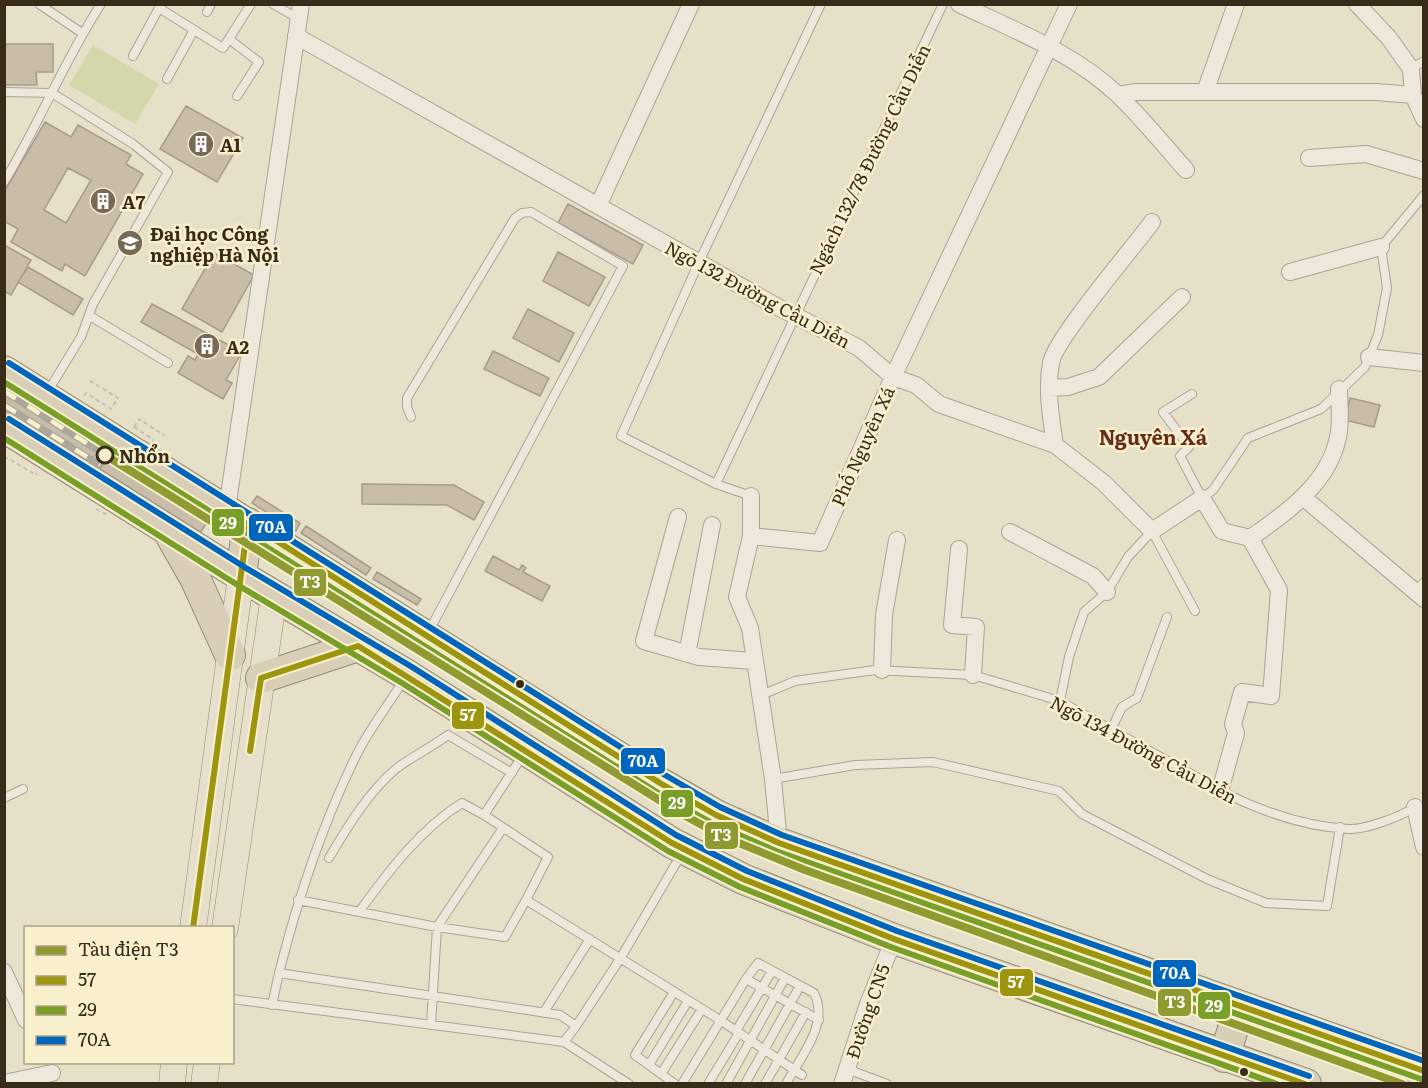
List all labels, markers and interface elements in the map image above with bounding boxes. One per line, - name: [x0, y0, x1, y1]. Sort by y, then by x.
- street label: Ngách 132/78 Đường Cầu Diễn: [801, 39, 937, 279]
- building icon: A1: [186, 129, 216, 159]
- place label: A1: [220, 131, 242, 158]
- building icon: A7: [88, 186, 118, 216]
- place label: A7: [122, 188, 146, 215]
- place label: Đại học Công nghiệp Hà Nội: [150, 220, 279, 268]
- school or university icon: Đại học Công nghiệp Hà Nội: [115, 228, 145, 258]
- street label: Ngõ 132 Đường Cầu Diễn: [660, 234, 856, 355]
- building icon: A2: [192, 331, 222, 361]
- place label: A2: [226, 333, 250, 360]
- street label: Phố Nguyên Xá: [823, 381, 901, 510]
- district label: Nguyên Xá: [1099, 421, 1208, 451]
- place label: Nhổn: [119, 442, 170, 469]
- marker: Nhổn: [96, 446, 114, 464]
- line badge: 29: [211, 508, 245, 537]
- text: 29: [219, 510, 237, 534]
- line badge: 70A: [248, 513, 294, 542]
- text: 70A: [256, 514, 286, 538]
- line badge: T3: [293, 568, 327, 597]
- text: T3: [300, 569, 321, 593]
- unlabelled marker: [514, 678, 526, 690]
- street label: Ngõ 134 Đường Cầu Diễn: [1046, 688, 1242, 810]
- line badge: 57: [451, 701, 485, 730]
- text: 57: [459, 702, 477, 726]
- line badge: 70A: [620, 747, 666, 775]
- text: 70A: [628, 748, 658, 772]
- line badge: 29: [660, 789, 694, 818]
- text: 29: [668, 790, 686, 814]
- line badge: T3: [704, 821, 739, 850]
- text: T3: [711, 822, 732, 846]
- legend: [24, 926, 234, 1064]
- text: Tàu điện T3: [78, 935, 179, 962]
- line badge: 70A: [1152, 959, 1197, 988]
- street label: Đường CN5: [838, 960, 896, 1062]
- text: 70A: [1160, 960, 1190, 984]
- text: 57: [78, 965, 96, 992]
- line badge: 57: [999, 968, 1034, 997]
- text: 57: [1007, 969, 1025, 993]
- line badge: T3: [1157, 988, 1192, 1017]
- text: T3: [1165, 989, 1186, 1013]
- line badge: 29: [1197, 991, 1231, 1020]
- text: 29: [1205, 993, 1223, 1017]
- text: 29: [78, 995, 97, 1022]
- text: 70A: [78, 1025, 111, 1052]
- unlabelled marker: [1238, 1066, 1250, 1078]

